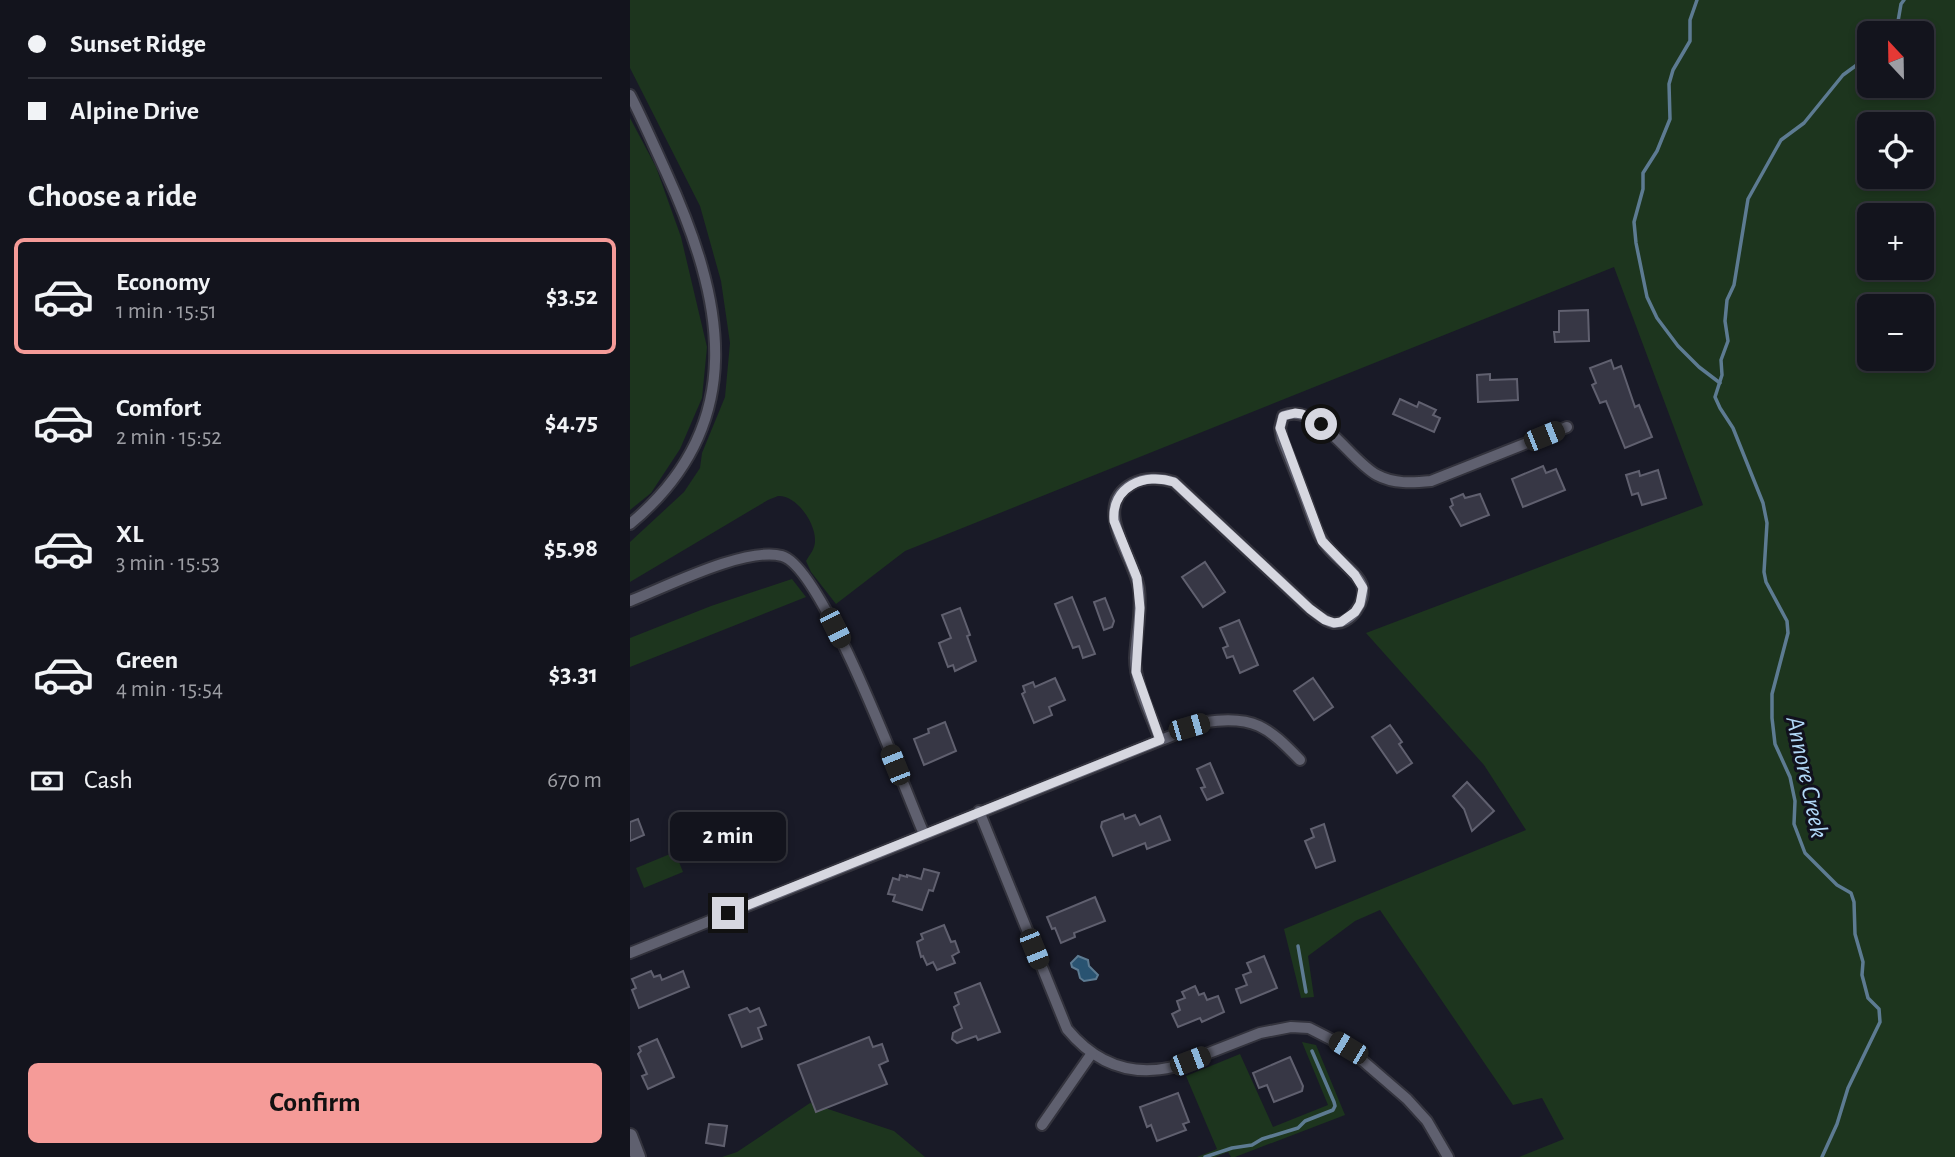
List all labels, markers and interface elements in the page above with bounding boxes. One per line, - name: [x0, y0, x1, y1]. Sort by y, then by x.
- north arrow: [1857, 21, 1934, 98]
- map controls: [1857, 21, 1934, 371]
- text: Sunset Ridge: [70, 31, 206, 57]
- text: Alpine Drive: [70, 98, 199, 124]
- button: locate: [1857, 112, 1934, 189]
- text: Choose a ride: [28, 180, 197, 212]
- button: +: [1857, 203, 1934, 280]
- icon: car: [32, 265, 95, 328]
- text: Economy: [116, 269, 210, 295]
- text: $3.52: [546, 283, 598, 309]
- button: −: [1857, 294, 1934, 371]
- text: 1 min · 15:51: [116, 300, 217, 323]
- icon: car: [32, 391, 95, 454]
- text: Comfort: [116, 395, 201, 421]
- route start: [1305, 408, 1337, 440]
- text: $4.75: [545, 409, 598, 435]
- car: [1521, 418, 1568, 454]
- text: 2 min · 15:52: [116, 426, 222, 449]
- icon: car: [32, 517, 95, 580]
- text: XL: [116, 521, 143, 547]
- text: $5.98: [544, 535, 598, 561]
- text: 3 min · 15:53: [116, 552, 220, 575]
- car: [817, 605, 854, 651]
- icon: car: [32, 643, 95, 706]
- text: Green: [116, 647, 178, 673]
- text: $3.31: [549, 661, 598, 687]
- text: 4 min · 15:54: [116, 678, 223, 701]
- car: [1166, 711, 1213, 743]
- water label: Annore Creek: [1781, 713, 1833, 840]
- car: [878, 742, 913, 788]
- icon: cash: [28, 762, 66, 800]
- text: Cash: [84, 767, 133, 793]
- text: 670 m: [547, 769, 602, 792]
- callout: 2 min: [670, 811, 786, 860]
- text: 2 min: [702, 825, 754, 848]
- route end: [712, 897, 744, 929]
- car: [1017, 926, 1052, 972]
- car: [1325, 1028, 1372, 1068]
- car: [1167, 1044, 1214, 1078]
- button: Confirm: [28, 1063, 602, 1143]

